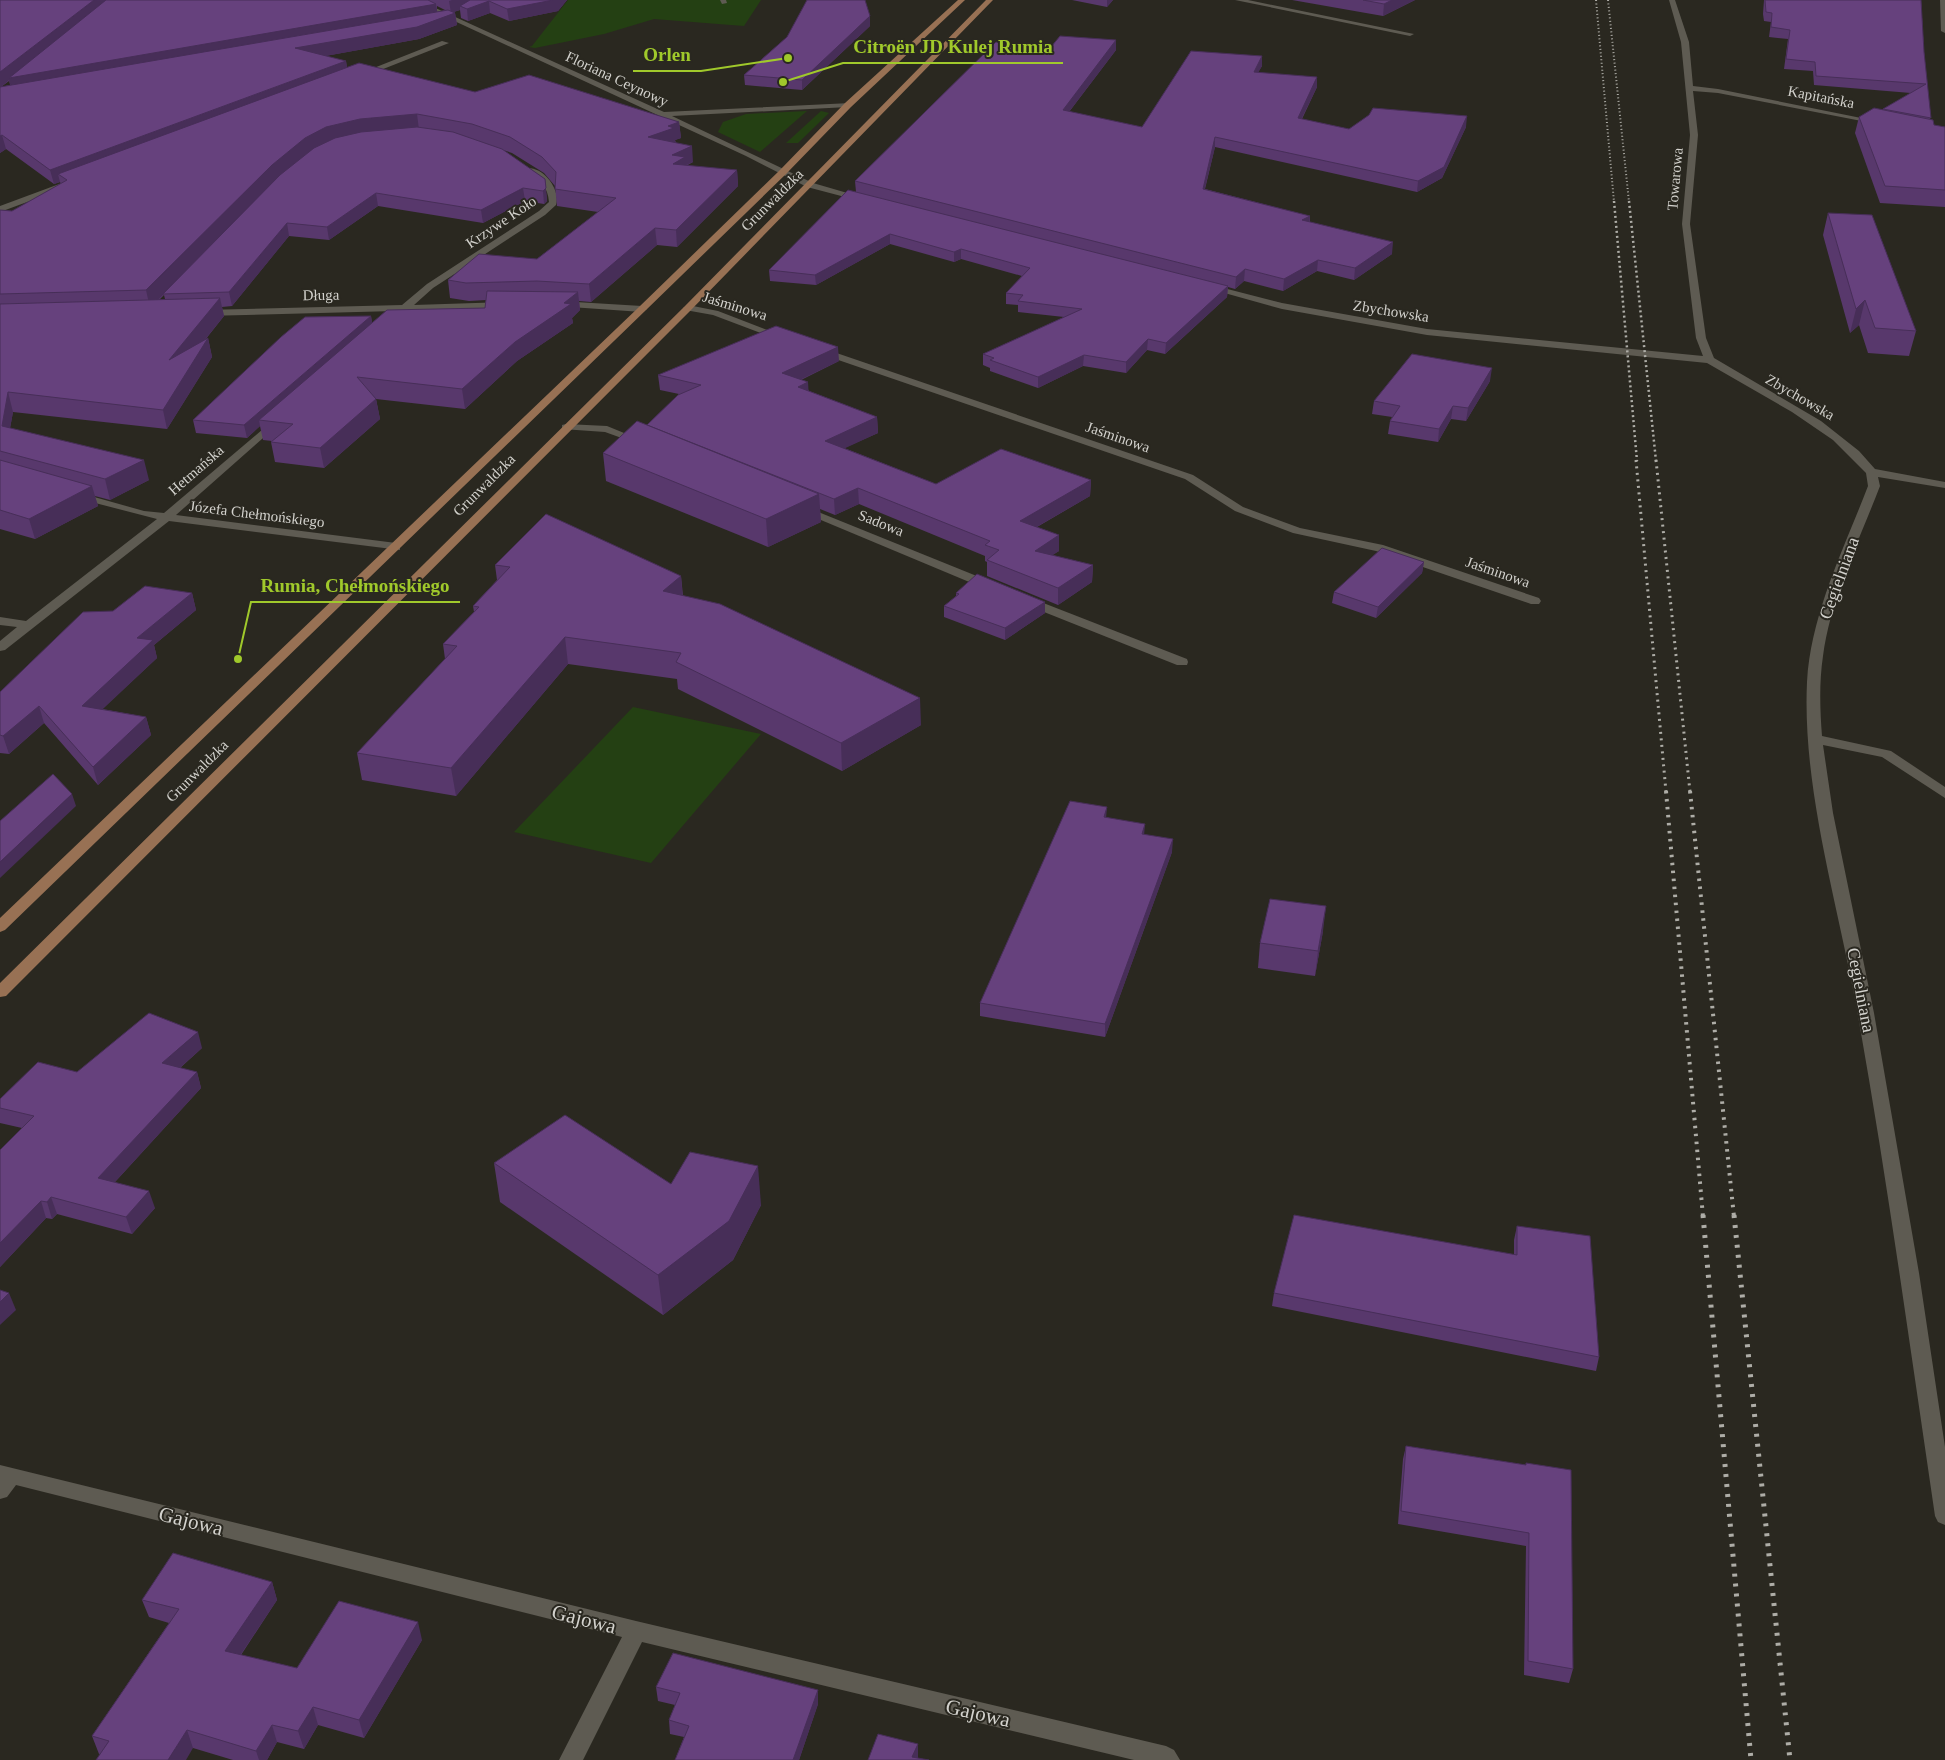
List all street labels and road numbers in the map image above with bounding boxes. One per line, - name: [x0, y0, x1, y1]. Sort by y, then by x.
- street label: Floriana Ceynowy: [563, 48, 671, 110]
- street label: Kapitańska: [1786, 83, 1856, 111]
- street label: Towarowa: [1664, 147, 1686, 211]
- street label: Grunwaldzka: [738, 166, 806, 234]
- street label: Krzywe Koło: [463, 193, 539, 251]
- street label: Długa: [303, 287, 340, 303]
- street label: Jaśminowa: [701, 289, 770, 323]
- street label: Zbychowska: [1352, 297, 1430, 325]
- street label: Zbychowska: [1763, 371, 1837, 423]
- street label: Jaśminowa: [1084, 419, 1152, 456]
- street label: Hetmańska: [165, 442, 227, 498]
- street label: Grunwaldzka: [450, 451, 518, 519]
- street label: Józefa Chełmońskiego: [188, 498, 326, 530]
- street label: Sadowa: [856, 507, 906, 539]
- street label: Cegielniana: [1815, 534, 1863, 622]
- street label: Jaśminowa: [1464, 554, 1532, 591]
- street label: Grunwaldzka: [163, 737, 231, 805]
- street label: Cegielniana: [1843, 946, 1879, 1034]
- street label: Gajowa: [156, 1501, 226, 1541]
- street label: Gajowa: [549, 1599, 619, 1639]
- street label: Gajowa: [943, 1694, 1013, 1732]

